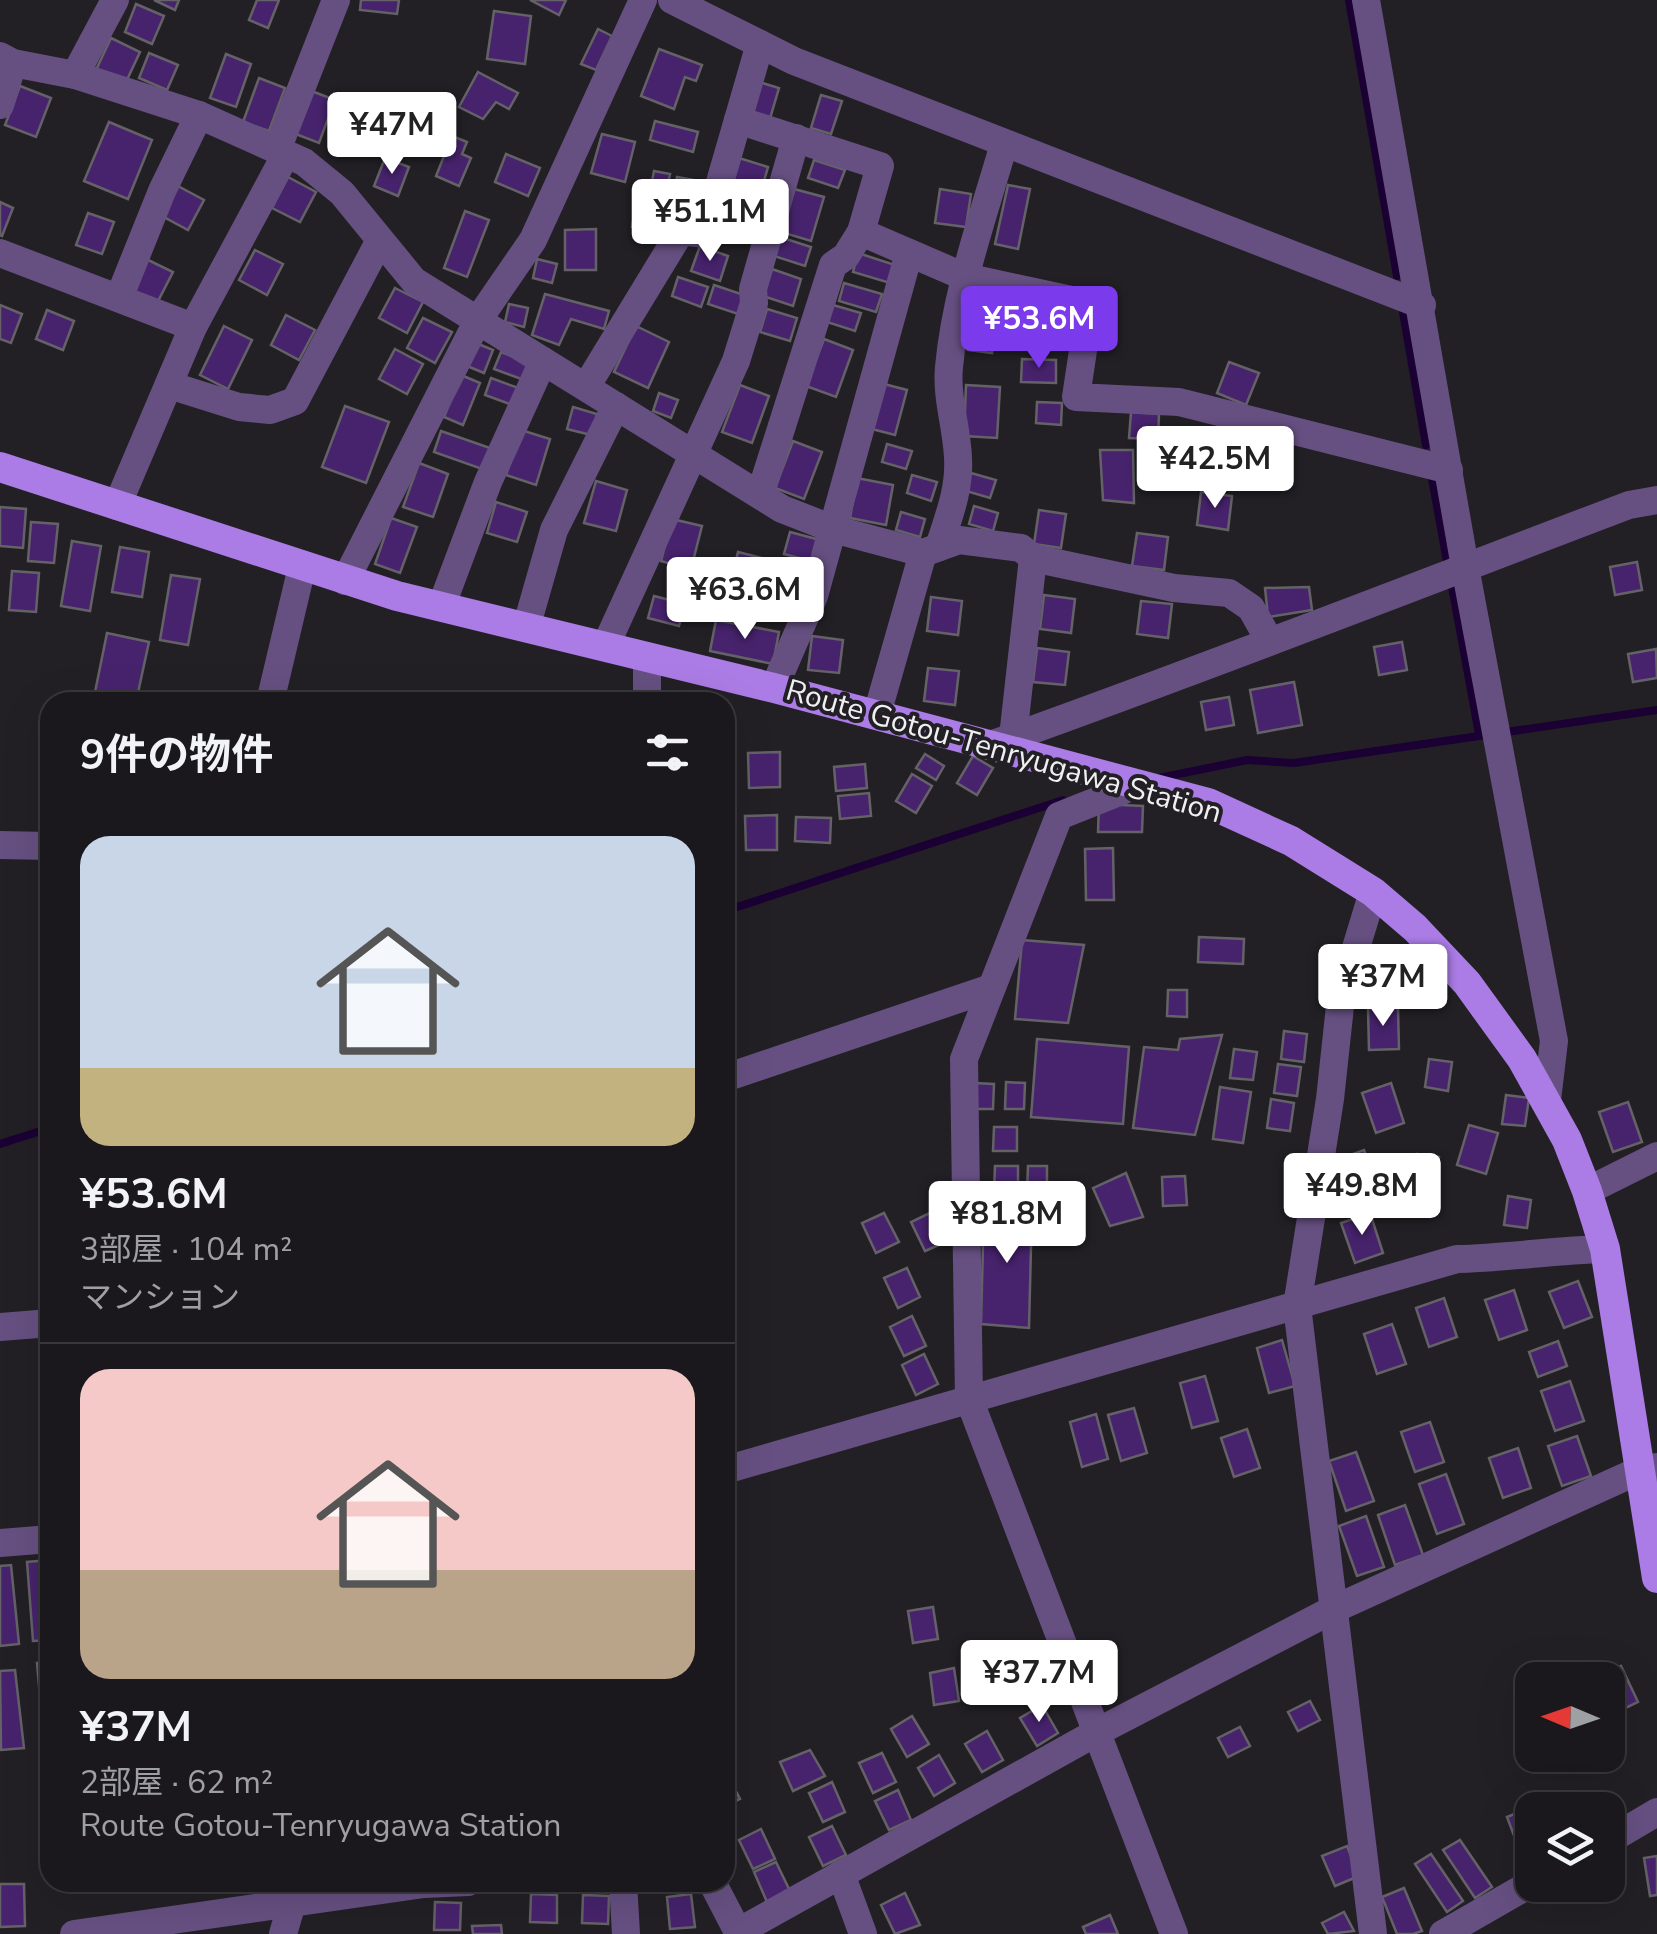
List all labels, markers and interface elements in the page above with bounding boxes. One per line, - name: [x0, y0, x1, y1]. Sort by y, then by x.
- pin: ¥47M: [333, 92, 451, 177]
- text: ¥47M: [349, 103, 435, 146]
- pin: ¥51.1M: [629, 179, 791, 264]
- text: ¥51.1M: [654, 190, 766, 233]
- pin: ¥53.6M: [958, 286, 1120, 371]
- text: ¥53.6M: [983, 297, 1095, 340]
- pin: ¥42.5M: [1134, 426, 1296, 511]
- text: ¥42.5M: [1159, 437, 1271, 480]
- pin: ¥63.6M: [664, 557, 826, 642]
- text: ¥63.6M: [689, 568, 801, 611]
- street label: Route Gotou-Tenryugawa Station: [781, 670, 1226, 833]
- icon: filters: [640, 725, 695, 780]
- text: 9件の物件: [80, 727, 273, 784]
- icon: home: [298, 901, 478, 1081]
- pin: ¥37M: [1324, 944, 1442, 1029]
- text: ¥37M: [1340, 955, 1426, 998]
- pin: ¥49.8M: [1281, 1153, 1443, 1238]
- text: ¥49.8M: [1306, 1164, 1418, 1207]
- text: ¥53.6M: [80, 1166, 228, 1223]
- pin: ¥81.8M: [926, 1181, 1088, 1266]
- text: ¥81.8M: [951, 1192, 1063, 1235]
- text: 3部屋 · 104 m²: [80, 1228, 292, 1271]
- text: マンション: [80, 1276, 240, 1319]
- icon: home: [298, 1434, 478, 1614]
- pin: ¥37.7M: [958, 1640, 1120, 1725]
- text: ¥37.7M: [983, 1651, 1095, 1694]
- north arrow: [1515, 1662, 1625, 1772]
- map controls: [1515, 1662, 1625, 1902]
- text: ¥37M: [80, 1699, 192, 1756]
- text: 2部屋 · 62 m²: [80, 1761, 273, 1804]
- button: layers: [1515, 1792, 1625, 1902]
- text: Route Gotou-Tenryugawa Station: [80, 1804, 561, 1847]

